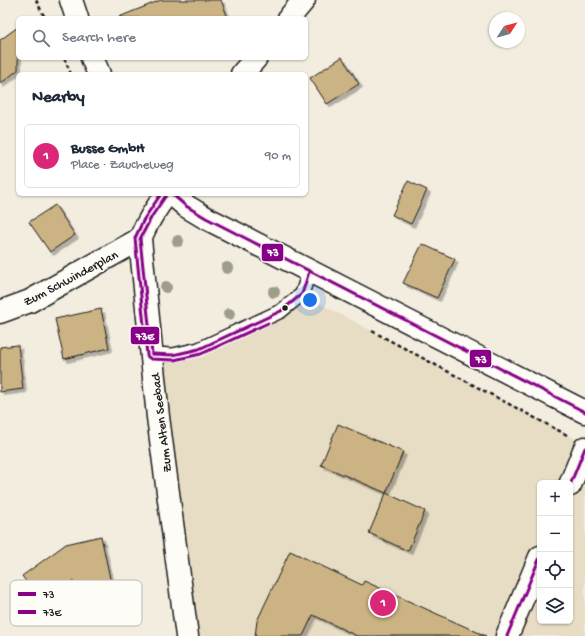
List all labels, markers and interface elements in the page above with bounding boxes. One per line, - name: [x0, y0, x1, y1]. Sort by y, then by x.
- north arrow: [489, 12, 525, 48]
- search box: [16, 16, 308, 60]
- icon: search: [30, 27, 52, 49]
- text: Search here: [62, 29, 136, 47]
- text: Nearby: [32, 88, 85, 108]
- text: Busse GmbH: [71, 140, 145, 158]
- text: 1: [43, 149, 49, 164]
- text: 90 m: [265, 149, 291, 164]
- text: Place · Zaucheweg: [71, 158, 174, 173]
- line badge: 73: [261, 243, 284, 262]
- street label: Zum Schwinderplan: [21, 248, 122, 310]
- text: 73: [266, 248, 279, 260]
- your location: [300, 290, 320, 310]
- unlabelled marker: [280, 303, 290, 313]
- line badge: 73E: [130, 326, 160, 345]
- text: 73E: [135, 332, 155, 344]
- line badge: 73: [469, 349, 492, 368]
- text: 73: [474, 355, 487, 367]
- street label: Zum Alten Seebad: [149, 371, 176, 473]
- map controls: [537, 480, 573, 624]
- button: +: [537, 480, 573, 516]
- button: −: [537, 516, 573, 552]
- button: locate: [537, 552, 573, 588]
- legend: [10, 580, 142, 626]
- pin: 1: [370, 588, 396, 618]
- button: layers: [537, 588, 573, 624]
- text: 73: [42, 590, 55, 602]
- text: 73E: [42, 608, 62, 620]

